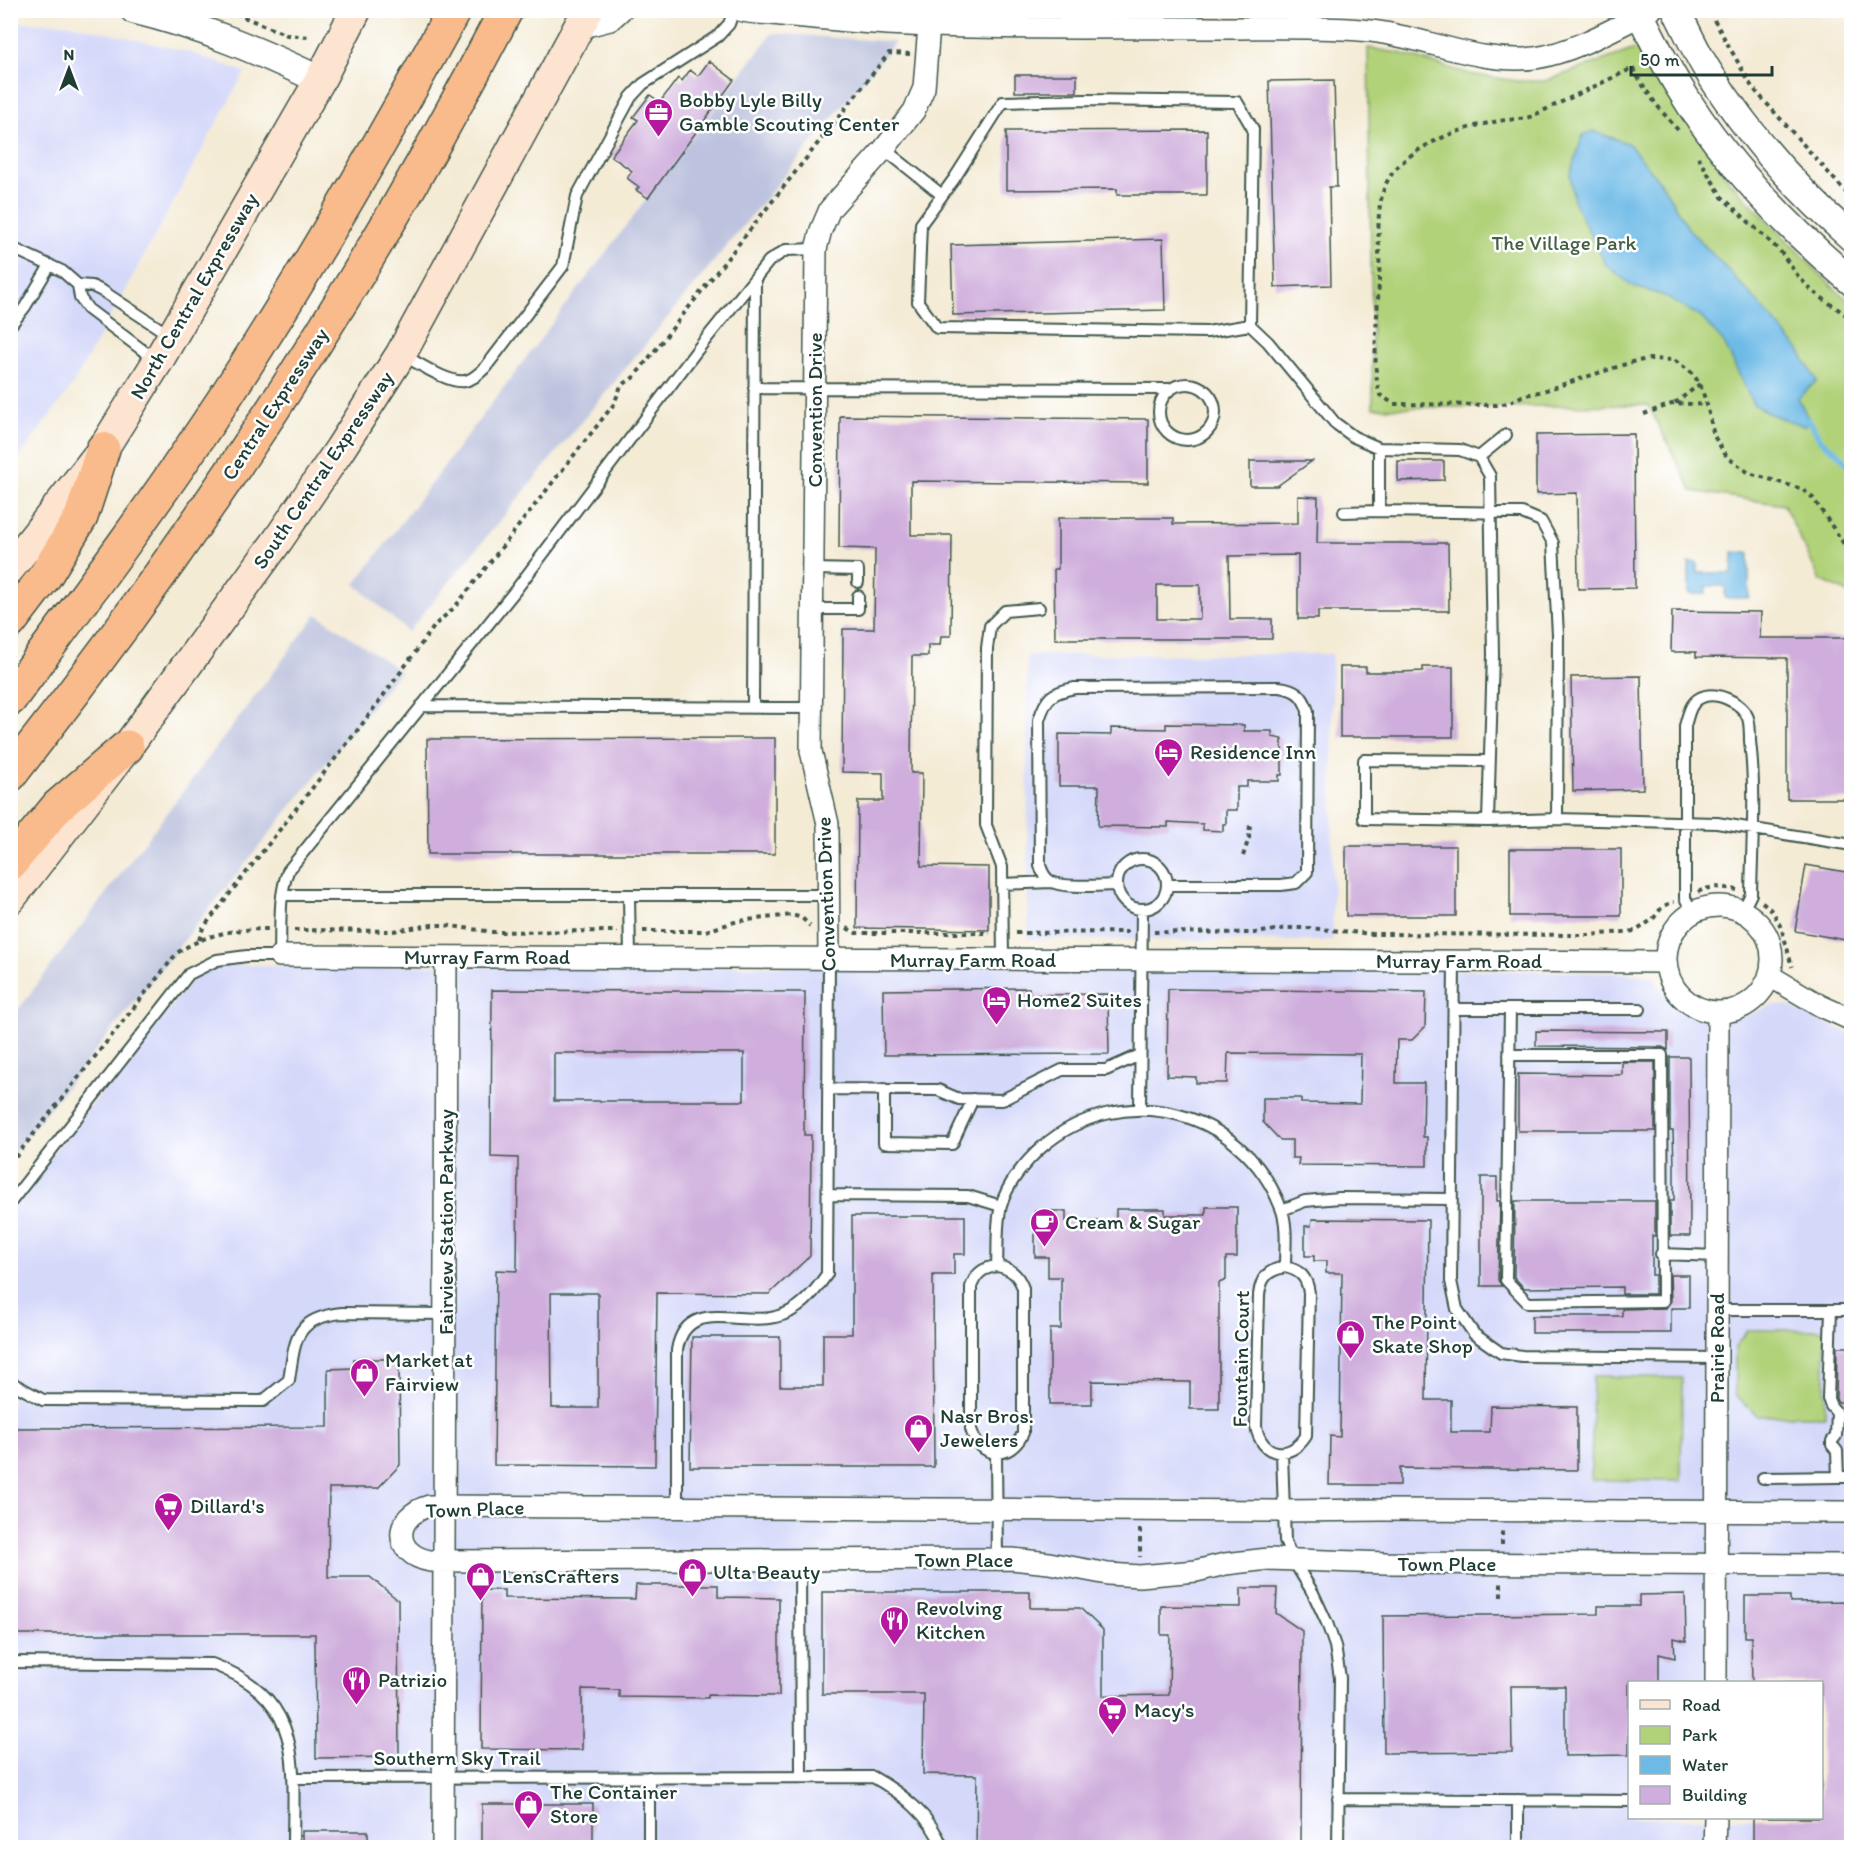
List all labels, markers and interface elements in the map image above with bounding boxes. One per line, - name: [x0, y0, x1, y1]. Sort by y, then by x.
- north arrow: [39, 39, 99, 99]
- scale bar: [1631, 39, 1772, 77]
- text: N: [64, 45, 74, 64]
- text: 50 m: [1640, 49, 1680, 71]
- place label: Bobby Lyle Billy Gamble Scouting Center: [679, 87, 900, 136]
- office icon: Bobby Lyle Billy Gamble Scouting Center: [642, 96, 674, 138]
- street label: North Central Expressway: [124, 188, 263, 403]
- park label: The Village Park: [1492, 230, 1637, 255]
- street label: Central Expressway: [216, 323, 333, 485]
- street label: Convention Drive: [802, 332, 827, 488]
- street label: South Central Expressway: [247, 366, 398, 574]
- hotel icon: Residence Inn: [1153, 736, 1185, 778]
- place label: Residence Inn: [1190, 739, 1316, 764]
- street label: Convention Drive: [810, 816, 841, 972]
- street label: Murray Farm Road: [404, 944, 571, 969]
- street label: Murray Farm Road: [890, 947, 1057, 972]
- street label: Murray Farm Road: [1376, 948, 1543, 973]
- hotel icon: Home2 Suites: [980, 984, 1012, 1026]
- place label: Home2 Suites: [1017, 987, 1142, 1012]
- street label: Fairview Station Parkway: [433, 1109, 458, 1335]
- cafe icon: Cream & Sugar: [1028, 1206, 1060, 1248]
- place label: Cream & Sugar: [1065, 1209, 1201, 1234]
- street label: Fountain Court: [1227, 1290, 1254, 1428]
- street label: Prairie Road: [1704, 1292, 1729, 1403]
- place label: The Point Skate Shop: [1372, 1309, 1473, 1358]
- shop icon: The Point Skate Shop: [1335, 1318, 1367, 1360]
- place label: Market at Fairview: [385, 1347, 473, 1396]
- shop icon: Market at Fairview: [348, 1356, 380, 1398]
- place label: Nasr Bros. Jewelers: [940, 1403, 1034, 1452]
- shop icon: Nasr Bros. Jewelers: [903, 1412, 935, 1454]
- supermarket icon: Dillard's: [153, 1490, 185, 1532]
- place label: Dillard's: [190, 1493, 265, 1518]
- street label: Town Place: [425, 1494, 525, 1523]
- street label: Town Place: [915, 1547, 1013, 1572]
- street label: Town Place: [1398, 1551, 1496, 1576]
- shop icon: Ulta Beauty: [676, 1556, 708, 1598]
- place label: Ulta Beauty: [713, 1559, 820, 1584]
- shop icon: LensCrafters: [465, 1560, 497, 1602]
- place label: LensCrafters: [502, 1563, 619, 1588]
- place label: Revolving Kitchen: [916, 1595, 1003, 1644]
- restaurant icon: Revolving Kitchen: [879, 1604, 911, 1646]
- restaurant icon: Patrizio: [341, 1664, 373, 1706]
- place label: Patrizio: [378, 1667, 447, 1692]
- legend: [1628, 1681, 1823, 1819]
- supermarket icon: Macy's: [1097, 1694, 1129, 1736]
- text: Road: [1682, 1694, 1721, 1716]
- place label: Macy's: [1134, 1697, 1195, 1722]
- text: Park: [1682, 1724, 1717, 1746]
- street label: Southern Sky Trail: [373, 1745, 541, 1770]
- text: Water: [1682, 1754, 1728, 1776]
- place label: The Container Store: [550, 1779, 677, 1828]
- text: Building: [1682, 1784, 1748, 1806]
- shop icon: The Container Store: [513, 1788, 545, 1830]

